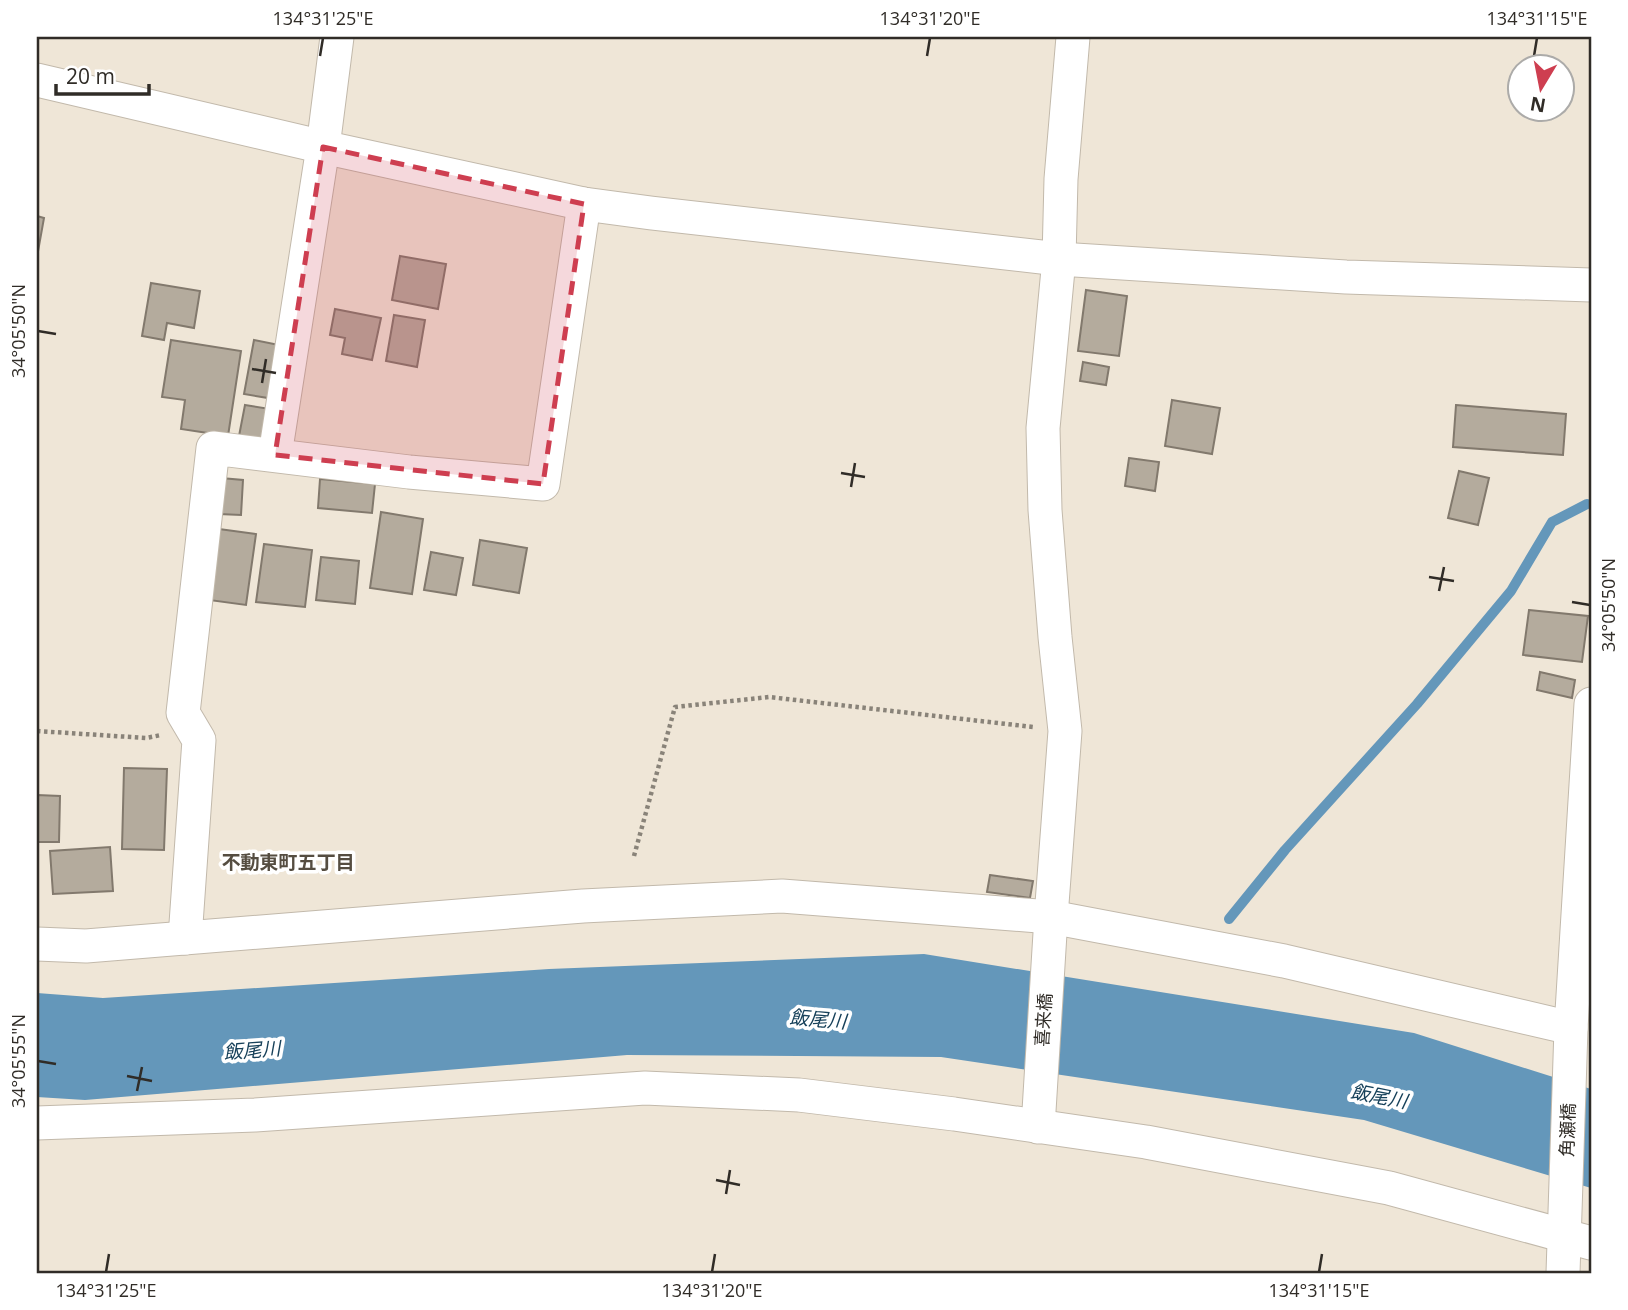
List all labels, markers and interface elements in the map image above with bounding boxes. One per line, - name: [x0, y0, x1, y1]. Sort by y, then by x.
- text: 134°31'25"E: [273, 6, 373, 30]
- text: 134°31'20"E: [880, 6, 980, 30]
- text: 134°31'15"E: [1487, 6, 1587, 30]
- scale bar: [56, 52, 149, 96]
- north arrow: [1506, 52, 1576, 122]
- text: 20 m: [66, 62, 115, 90]
- text: N: [1528, 91, 1548, 119]
- text: 34°05'50"N: [6, 284, 30, 378]
- text: 34°05'50"N: [1596, 558, 1620, 652]
- district label: 不動東町五丁目: [221, 849, 355, 875]
- street label: 喜来橋: [1029, 992, 1057, 1048]
- water label: 飯尾川: [788, 1004, 850, 1035]
- text: 34°05'55"N: [6, 1014, 30, 1108]
- water label: 飯尾川: [223, 1035, 283, 1065]
- water label: 飯尾川: [1349, 1078, 1411, 1115]
- street label: 角瀬橋: [1554, 1103, 1580, 1157]
- text: 134°31'25"E: [56, 1278, 156, 1302]
- text: 134°31'20"E: [662, 1278, 762, 1302]
- text: 134°31'15"E: [1269, 1278, 1369, 1302]

